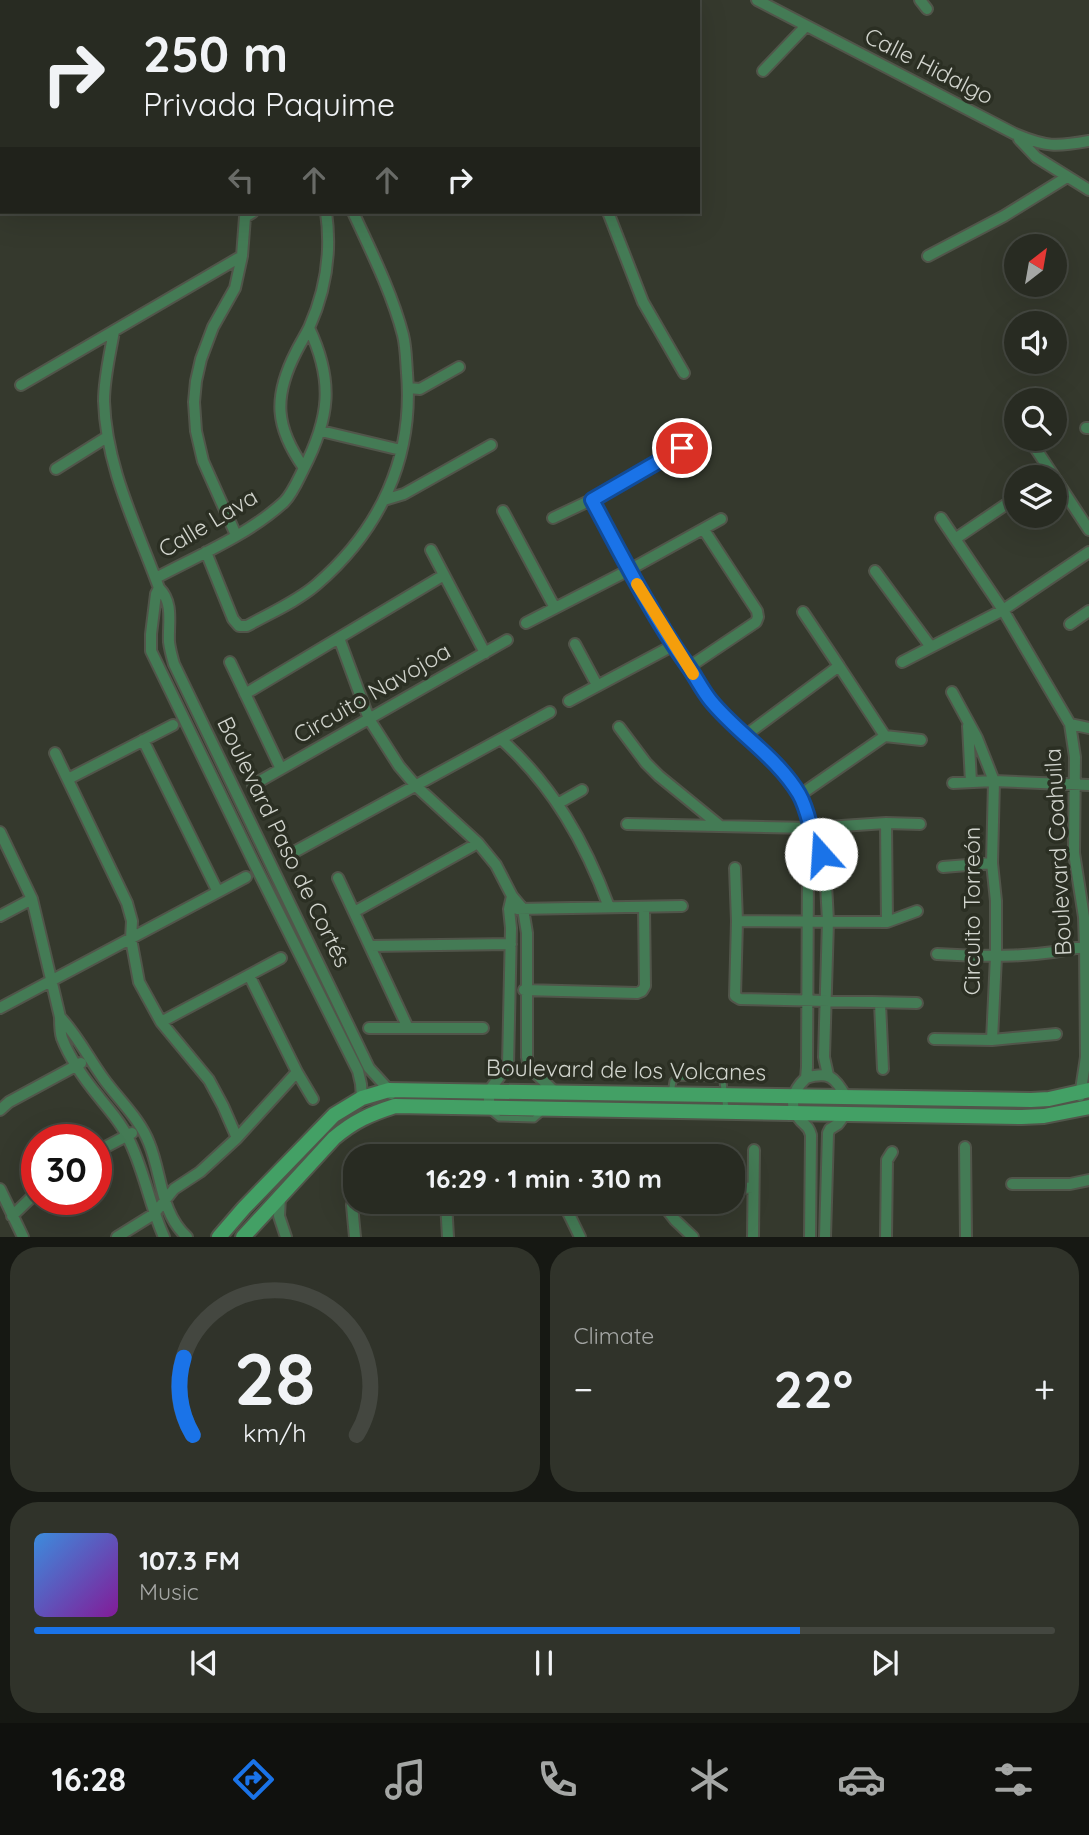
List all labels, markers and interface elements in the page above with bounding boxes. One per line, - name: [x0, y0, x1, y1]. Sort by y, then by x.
- street label: Calle Hidalgo: [860, 21, 999, 110]
- text: 250 m: [143, 23, 288, 84]
- icon: right: [28, 28, 119, 119]
- text: Privada Paquime: [143, 84, 395, 124]
- icon: left: [222, 161, 260, 199]
- icon: ahead: [295, 161, 333, 199]
- icon: ahead: [368, 161, 406, 199]
- icon: right: [441, 161, 479, 199]
- north arrow: [1004, 234, 1068, 298]
- map controls: [1004, 234, 1067, 528]
- button: sound: [1004, 311, 1067, 374]
- button: search: [1004, 388, 1067, 451]
- pin: [652, 418, 712, 478]
- icon: arrive: [663, 429, 701, 467]
- button: layers: [1004, 465, 1067, 528]
- street label: Calle Lava: [153, 482, 263, 563]
- street label: Circuito Navojoa: [288, 636, 455, 749]
- street label: Boulevard Paso de Cortés: [211, 712, 358, 972]
- street label: Boulevard Coahuila: [1038, 748, 1077, 956]
- position arrow: [784, 817, 858, 891]
- street label: Circuito Torreón: [957, 827, 986, 995]
- street label: Boulevard de los Volcanes: [486, 1053, 766, 1086]
- speed limit sign: 30: [21, 1124, 112, 1215]
- text: 16:29 · 1 min · 310 m: [426, 1162, 662, 1195]
- text: Climate: [574, 1321, 654, 1350]
- text: 28: [234, 1333, 315, 1424]
- text: 22°: [774, 1356, 853, 1421]
- text: −: [574, 1365, 593, 1413]
- text: +: [1034, 1365, 1055, 1413]
- text: km/h: [243, 1417, 306, 1448]
- text: 107.3 FM: [139, 1544, 240, 1577]
- text: Music: [139, 1577, 199, 1606]
- icon: previous: [185, 1644, 223, 1682]
- icon: pause: [525, 1644, 563, 1682]
- icon: next: [866, 1644, 904, 1682]
- icon: directions: [229, 1755, 278, 1804]
- icon: music: [381, 1755, 430, 1804]
- icon: phone: [533, 1755, 582, 1804]
- icon: climate: [685, 1755, 734, 1804]
- icon: car: [837, 1755, 886, 1804]
- icon: filters: [989, 1755, 1038, 1804]
- text: 16:28: [51, 1759, 126, 1799]

